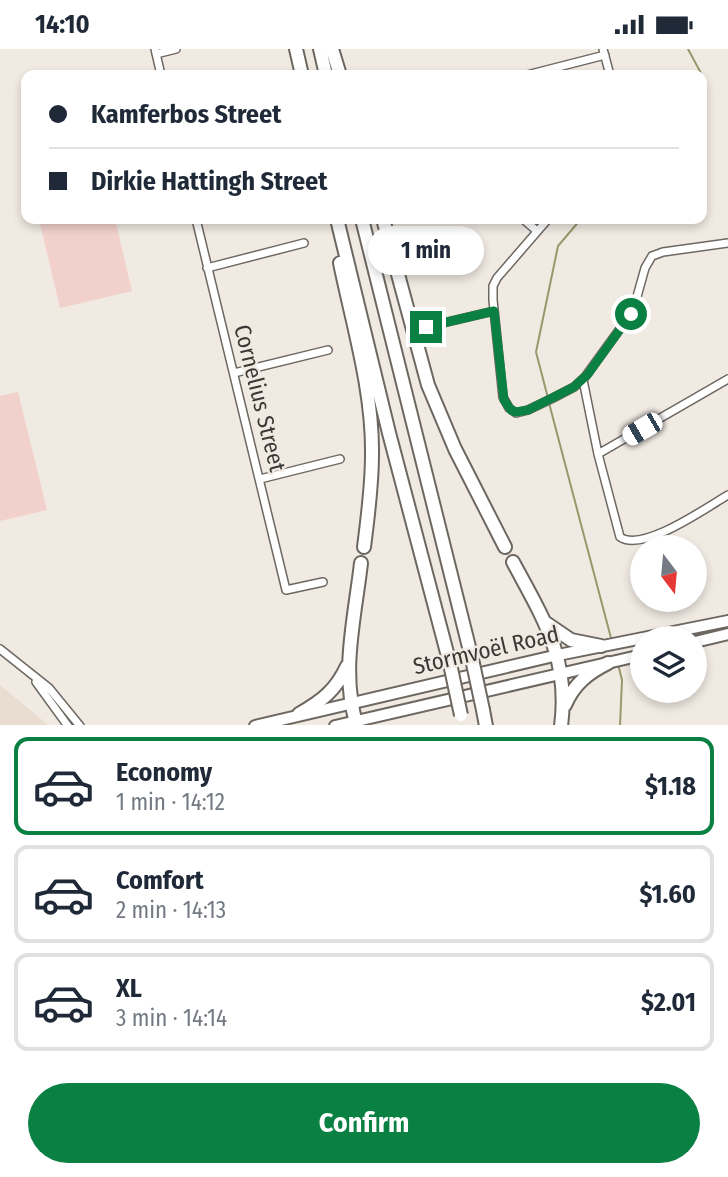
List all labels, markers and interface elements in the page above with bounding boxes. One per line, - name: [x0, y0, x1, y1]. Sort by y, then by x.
- text: 14:10: [35, 9, 90, 40]
- text: Kamferbos Street: [91, 99, 281, 130]
- text: Dirkie Hattingh Street: [91, 166, 327, 197]
- callout: 1 min: [368, 225, 484, 275]
- text: 1 min: [401, 236, 451, 264]
- route start: [615, 298, 647, 330]
- route end: [410, 311, 442, 343]
- street label: Cornelius Street: [228, 322, 292, 475]
- car: [619, 409, 666, 449]
- north arrow: [630, 535, 707, 613]
- map controls: [630, 535, 707, 703]
- street label: Stormvoël Road: [410, 620, 562, 680]
- button: layers: [630, 626, 707, 703]
- icon: car: [32, 755, 95, 818]
- text: Economy: [116, 757, 212, 788]
- text: $1.18: [645, 771, 696, 802]
- text: 1 min · 14:12: [116, 788, 225, 816]
- icon: car: [32, 863, 95, 926]
- text: Comfort: [116, 865, 204, 896]
- text: $1.60: [640, 879, 696, 910]
- text: 2 min · 14:13: [116, 896, 226, 924]
- icon: car: [32, 971, 95, 1034]
- text: XL: [116, 973, 142, 1004]
- text: $2.01: [641, 987, 696, 1018]
- text: 3 min · 14:14: [116, 1004, 227, 1032]
- button: Confirm: [28, 1083, 700, 1163]

